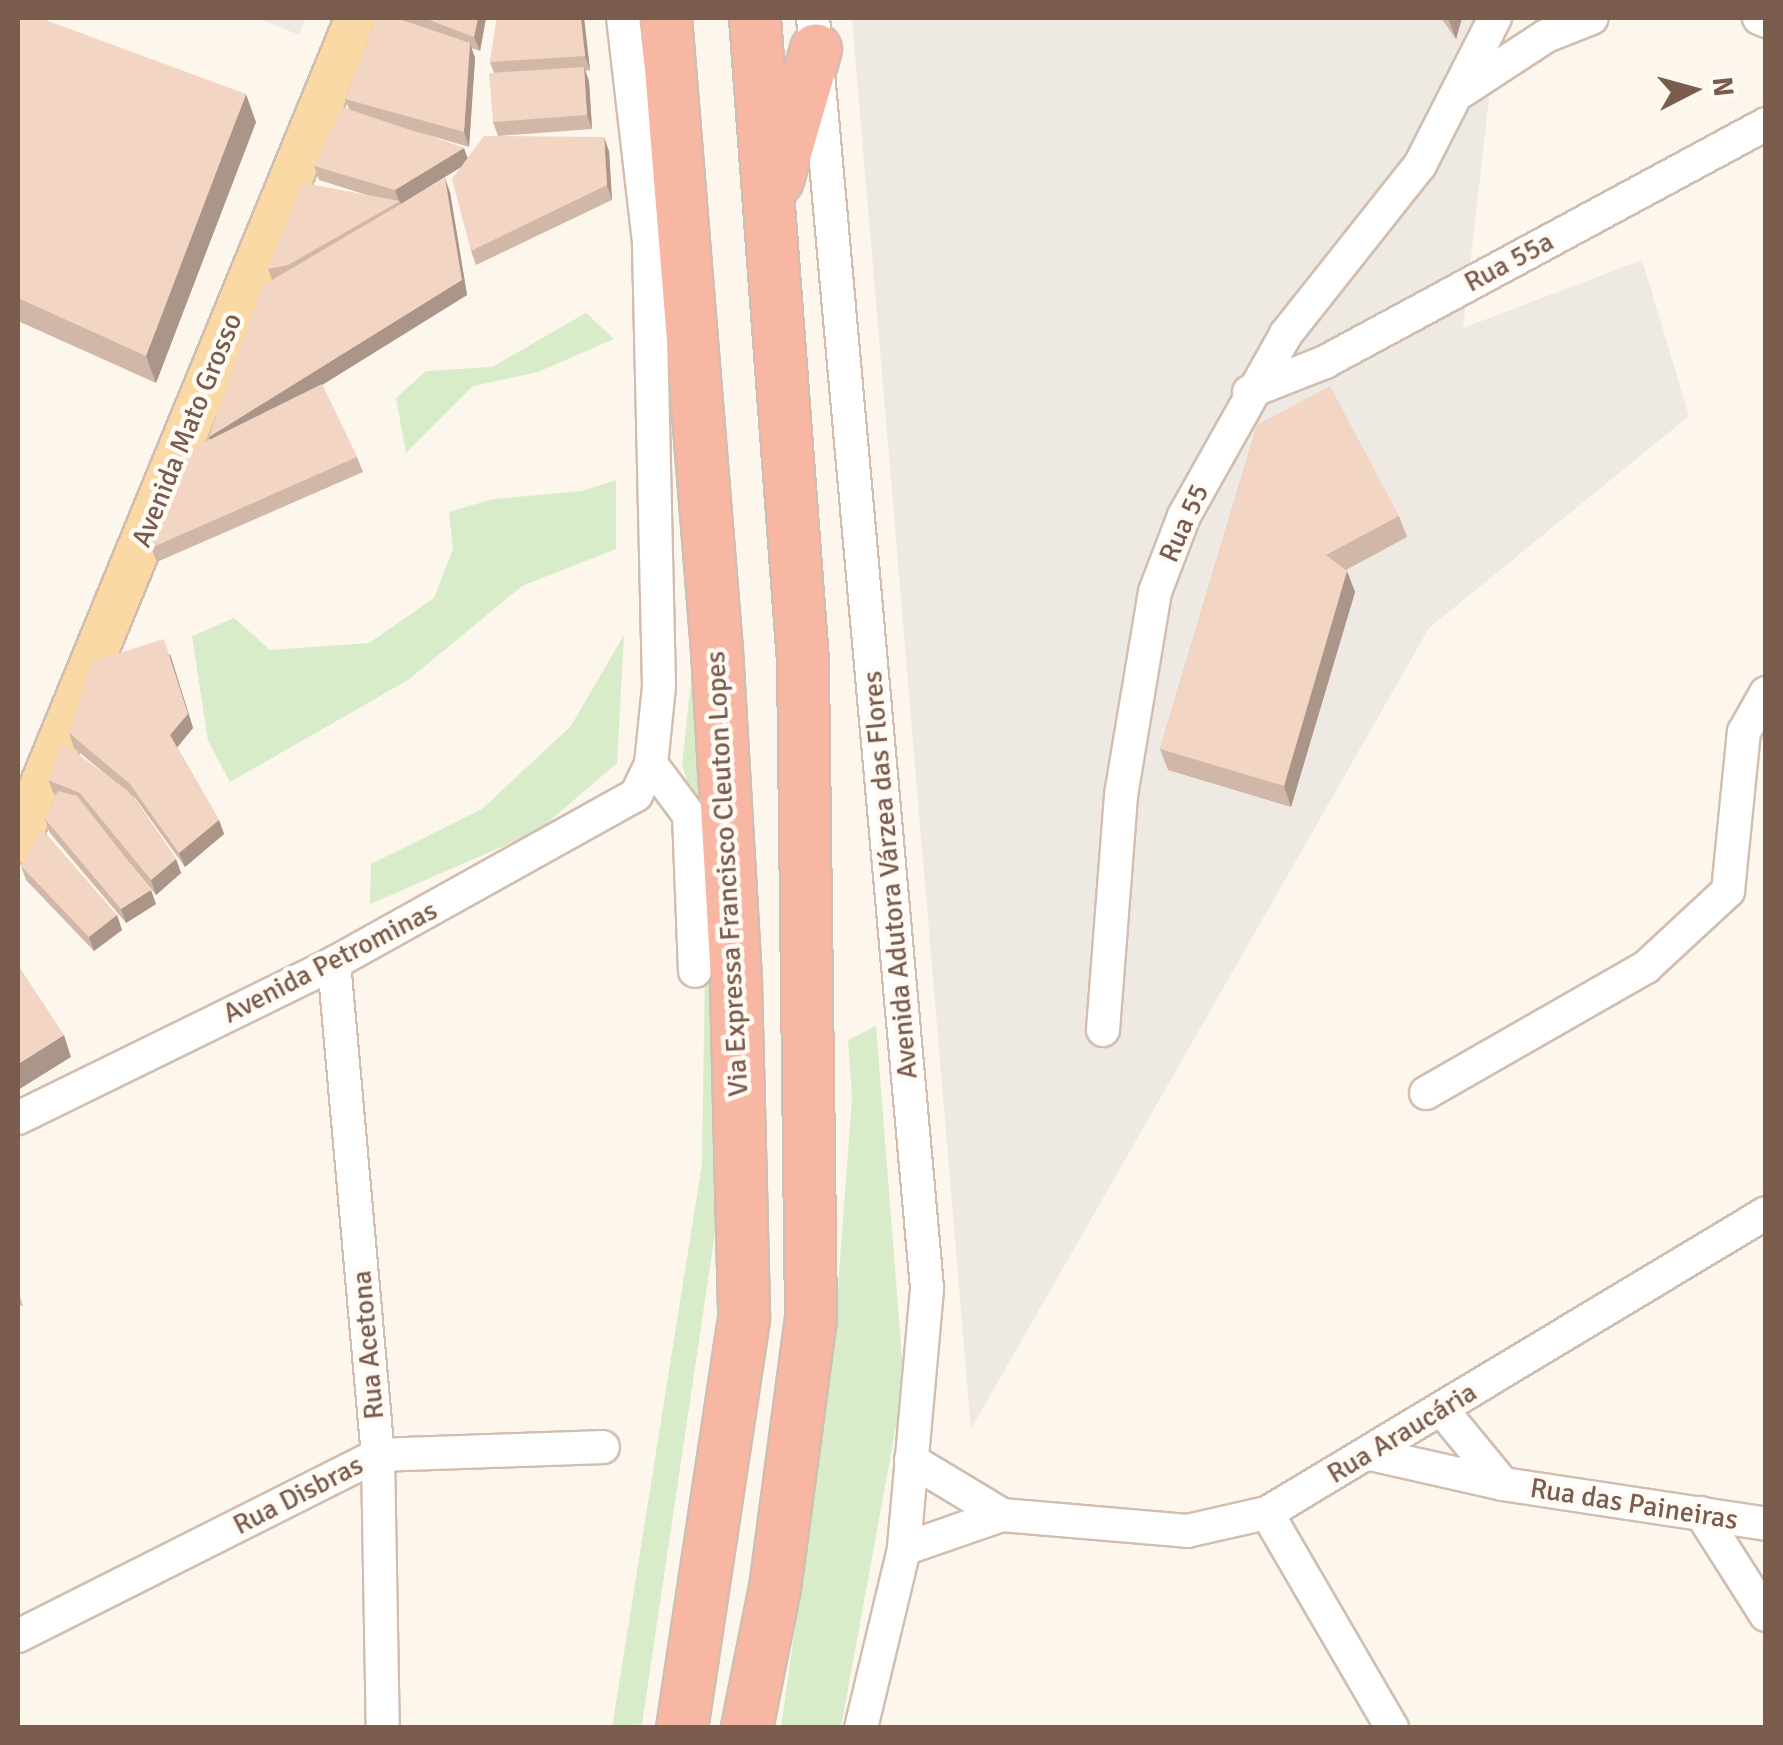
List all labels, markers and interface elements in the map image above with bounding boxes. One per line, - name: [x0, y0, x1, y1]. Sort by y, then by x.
- north arrow: [1643, 40, 1743, 140]
- text: N: [1705, 75, 1741, 98]
- street label: Rua 55a: [1459, 225, 1559, 299]
- street label: Avenida Mato Grosso: [125, 308, 249, 552]
- street label: Rua 55: [1152, 479, 1216, 567]
- street label: Via Expressa Francisco Cleuton Lopes: [699, 650, 755, 1098]
- street label: Avenida Adutora Várzea das Flores: [855, 670, 925, 1080]
- street label: Avenida Petrominas: [217, 893, 443, 1031]
- street label: Rua Acetona: [345, 1269, 391, 1421]
- street label: Rua Araucária: [1321, 1375, 1483, 1491]
- street label: Rua Disbras: [227, 1448, 369, 1542]
- street label: Rua das Paineiras: [1528, 1471, 1740, 1537]

